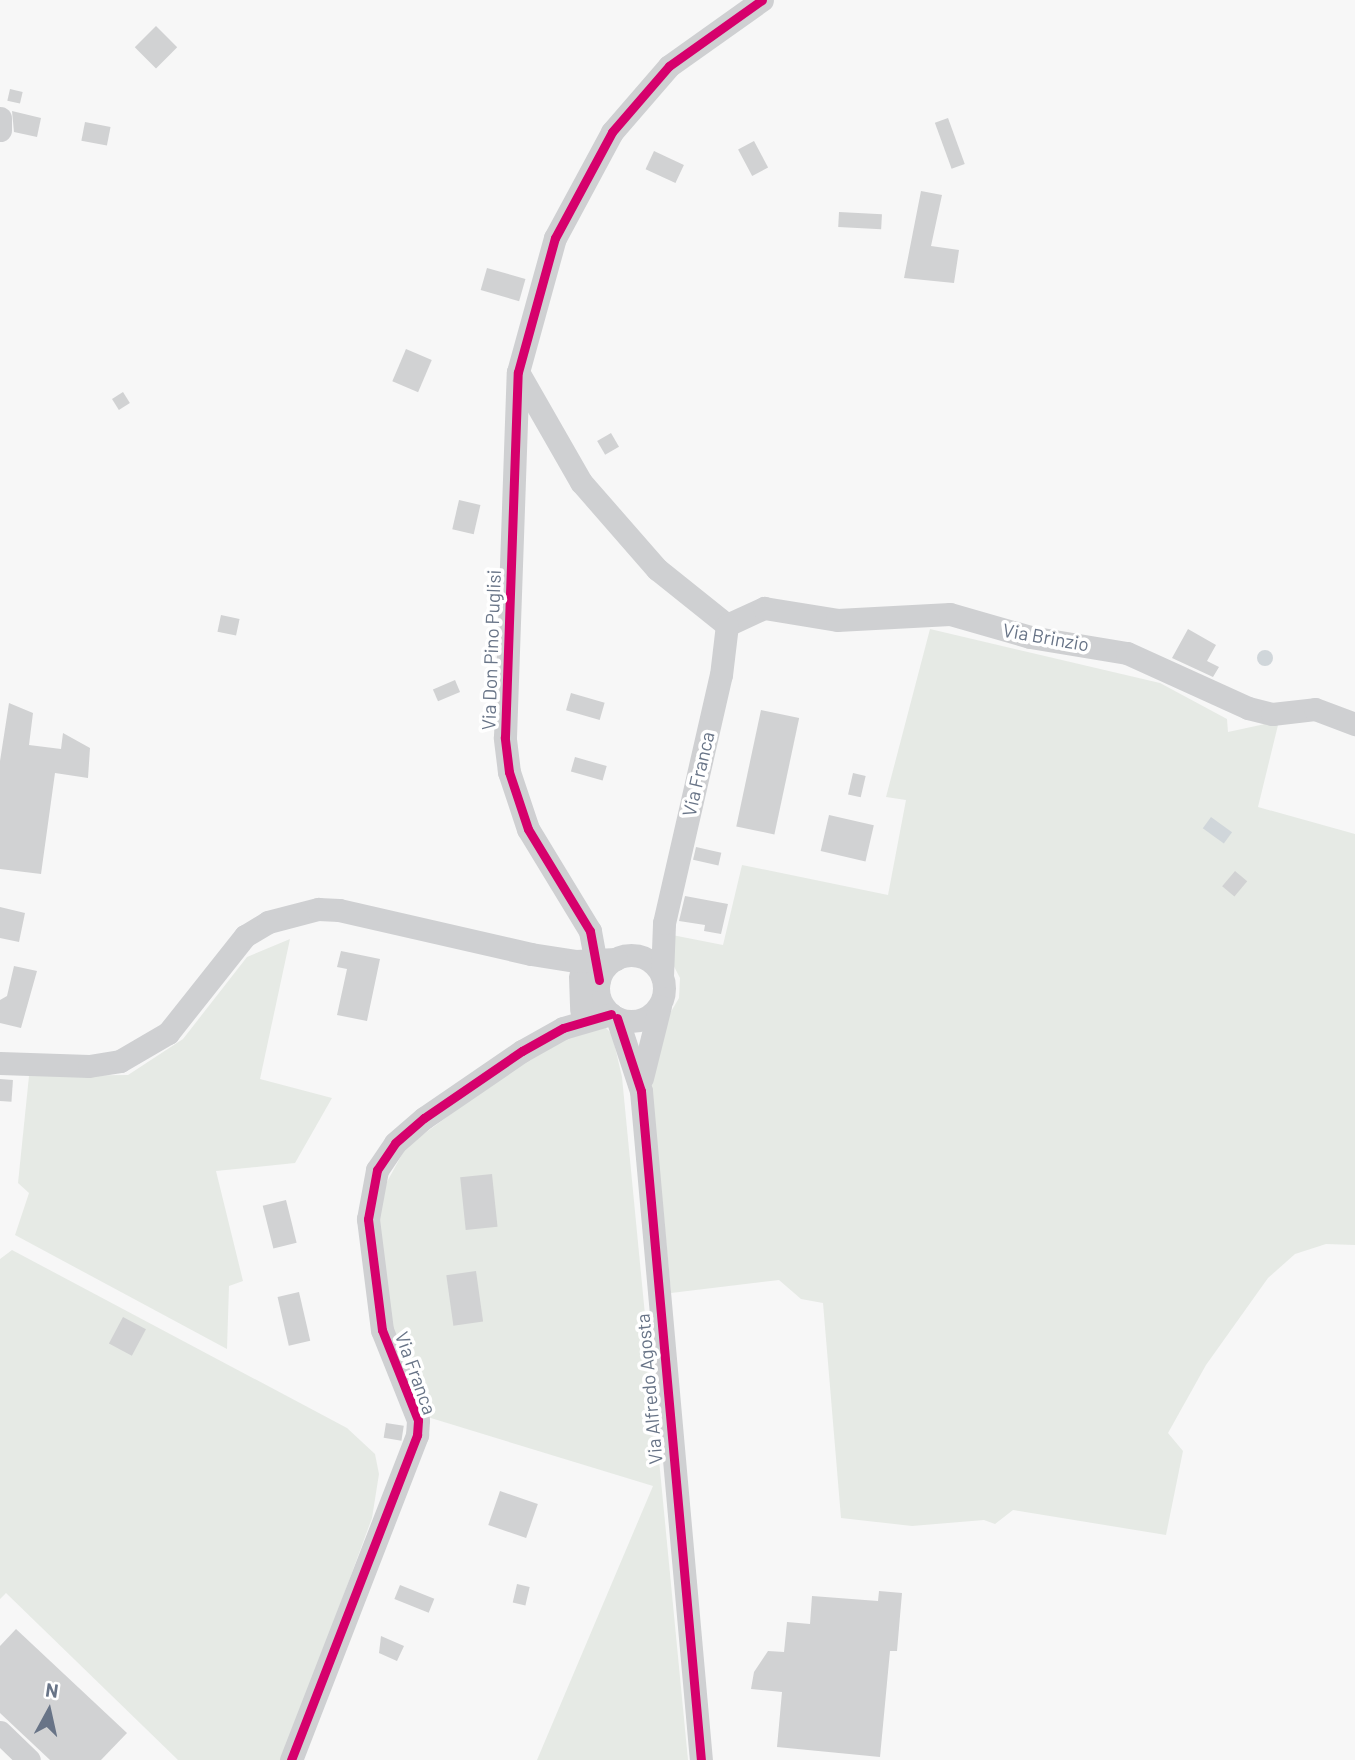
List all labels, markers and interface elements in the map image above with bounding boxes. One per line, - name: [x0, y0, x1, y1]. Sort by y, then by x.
- street label: Via Don Pino Puglisi: [477, 569, 505, 731]
- street label: Via Brinzio: [1001, 618, 1091, 656]
- street label: Via Franca: [677, 729, 719, 819]
- street label: Via Alfredo Agosta: [631, 1313, 667, 1465]
- street label: Via Franca: [391, 1329, 441, 1417]
- north arrow: [14, 1676, 84, 1746]
- text: N: [44, 1677, 60, 1702]

